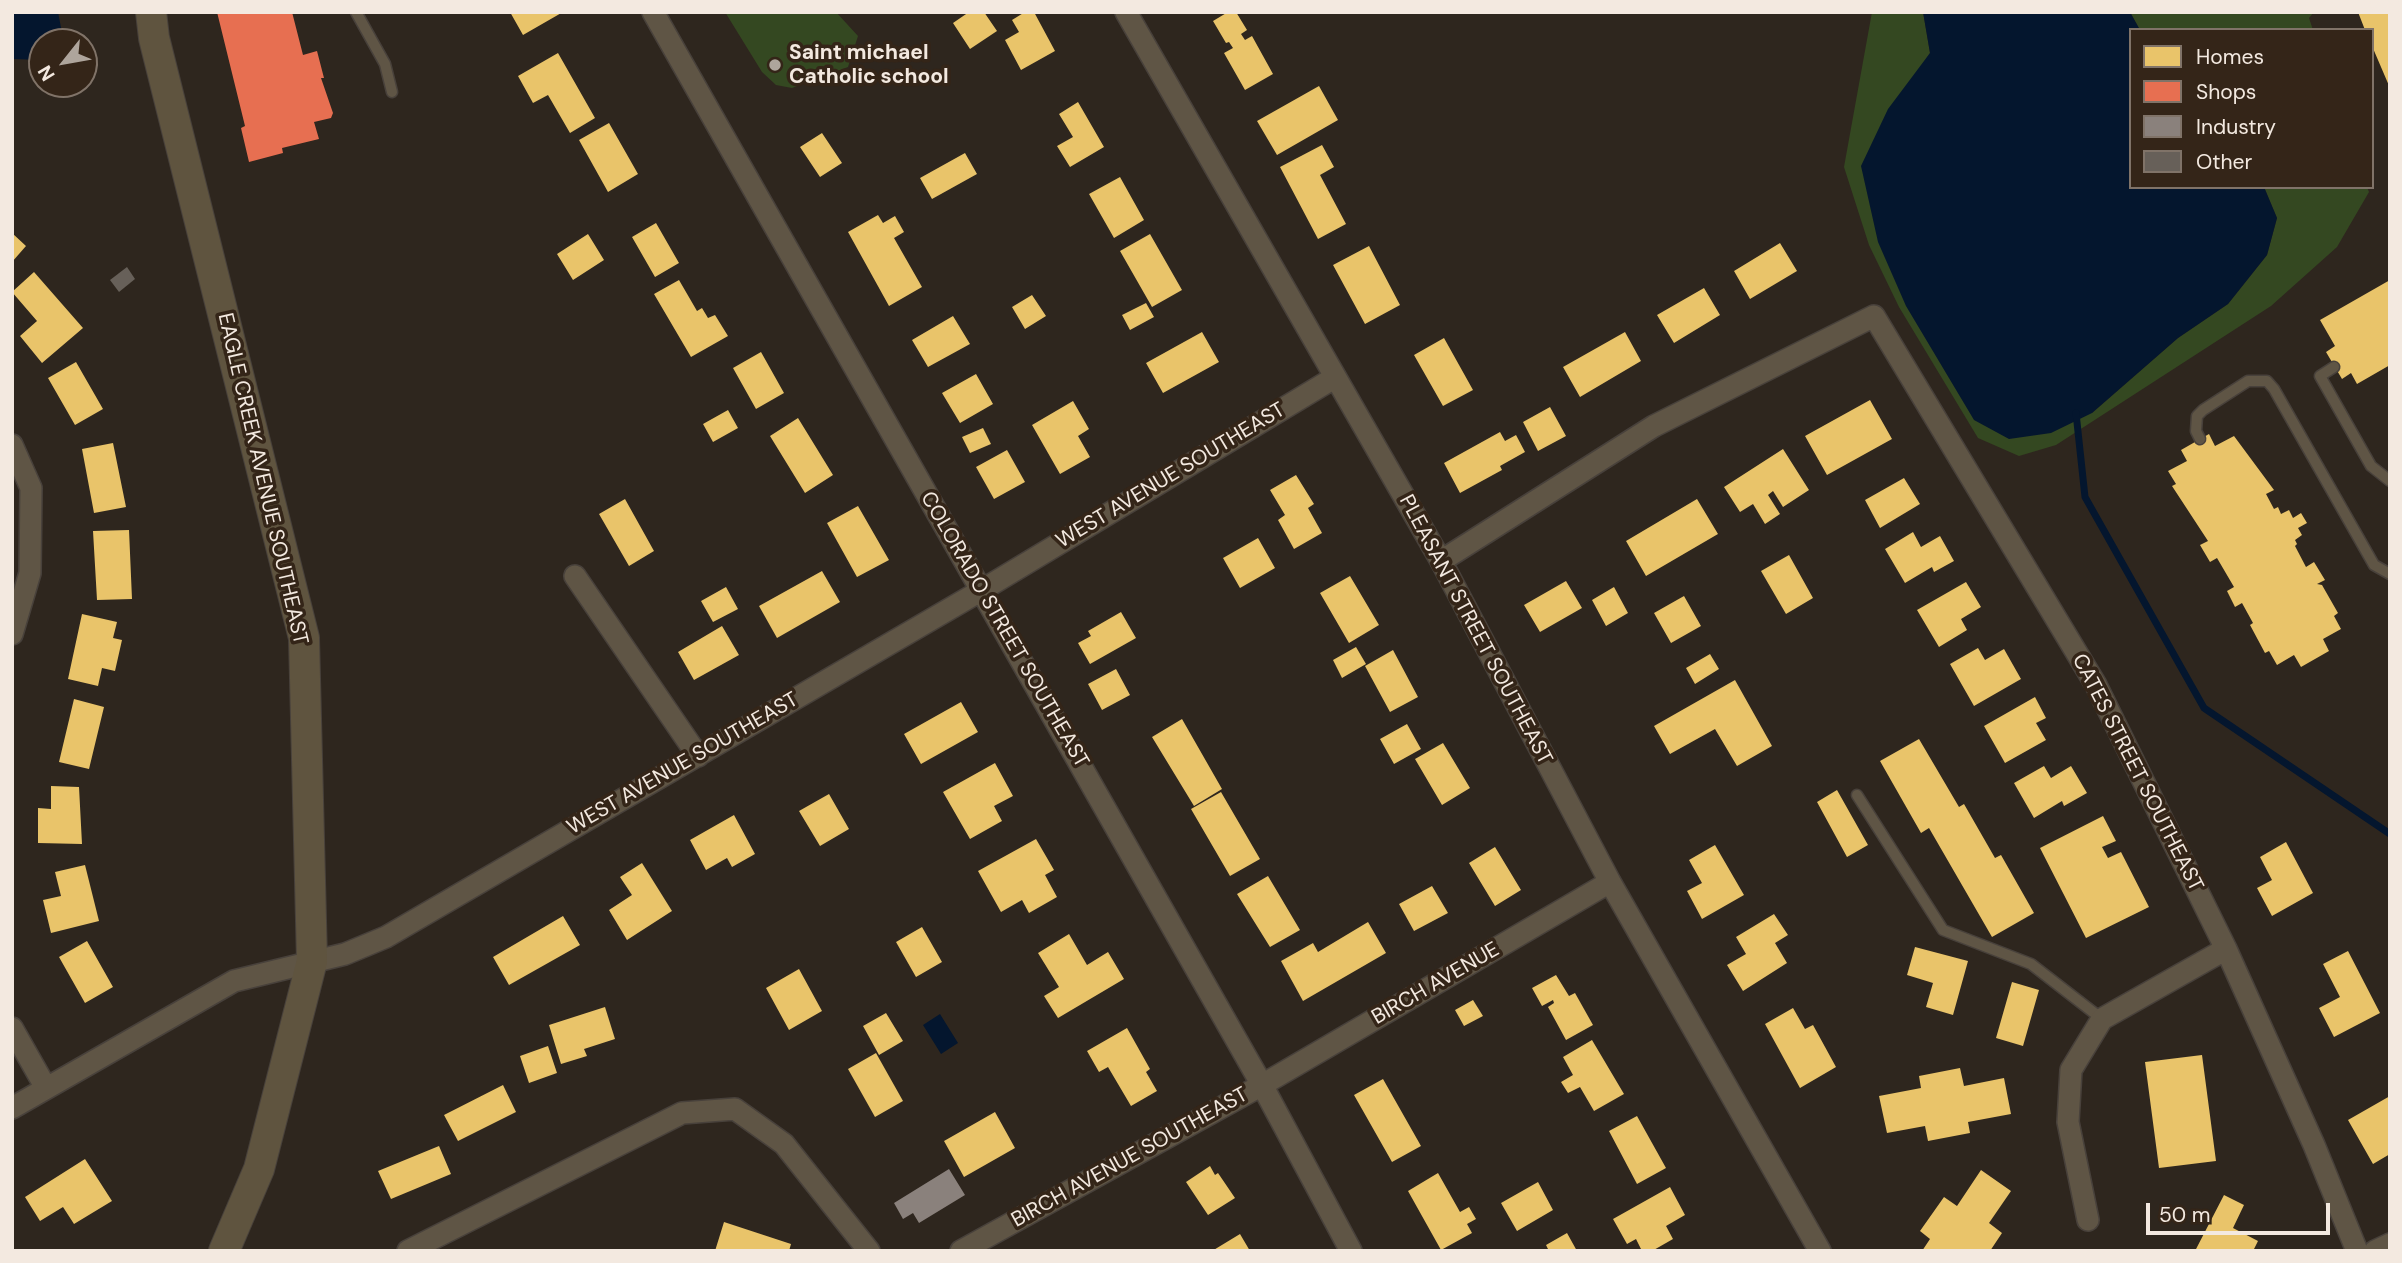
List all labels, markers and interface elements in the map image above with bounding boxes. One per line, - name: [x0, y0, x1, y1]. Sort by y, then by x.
- north arrow: [28, 28, 98, 98]
- legend: [2129, 28, 2374, 189]
- place label: Saint michael Catholic school: [789, 40, 949, 90]
- text: Homes: [2196, 43, 2264, 71]
- marker: Saint michael Catholic school: [767, 57, 783, 73]
- text: N: [32, 61, 61, 85]
- text: Shops: [2196, 78, 2256, 106]
- text: Industry: [2196, 113, 2276, 141]
- text: Other: [2196, 148, 2252, 176]
- street label: EAGLE CREEK AVENUE SOUTHEAST: [212, 311, 312, 647]
- street label: WEST AVENUE SOUTHEAST: [1052, 398, 1290, 554]
- street label: COLORADO STREET SOUTHEAST: [914, 487, 1094, 773]
- street label: PLEASANT STREET SOUTHEAST: [1393, 491, 1557, 769]
- street label: CATES STREET SOUTHEAST: [2066, 650, 2208, 896]
- street label: WEST AVENUE SOUTHEAST: [563, 687, 803, 841]
- street label: BIRCH AVENUE: [1368, 937, 1504, 1031]
- street label: BIRCH AVENUE SOUTHEAST: [1007, 1082, 1253, 1234]
- scale bar: [2150, 1190, 2334, 1234]
- text: 50 m: [2159, 1201, 2210, 1229]

